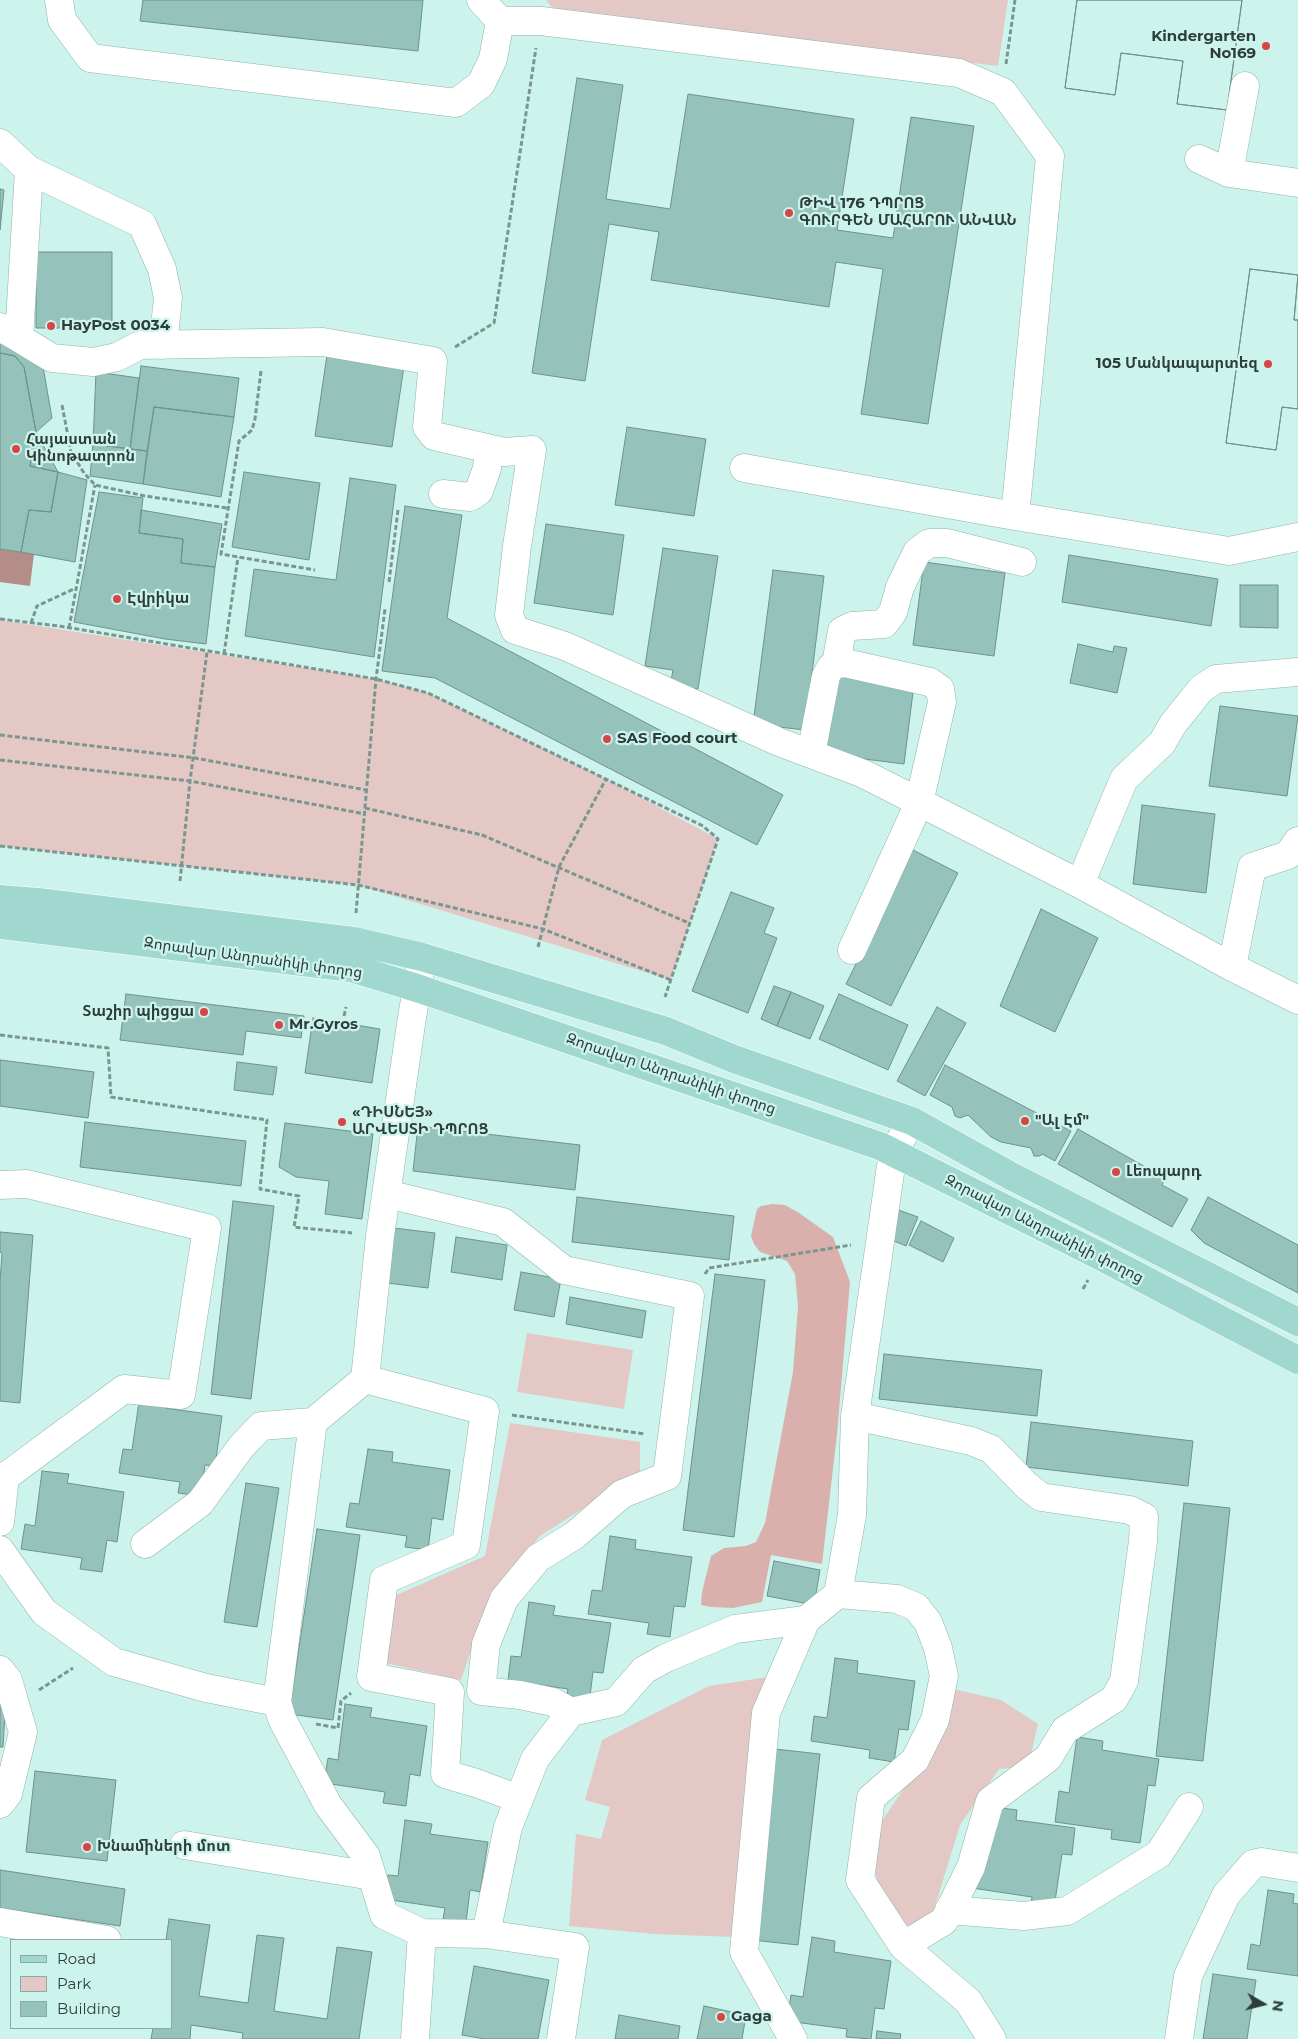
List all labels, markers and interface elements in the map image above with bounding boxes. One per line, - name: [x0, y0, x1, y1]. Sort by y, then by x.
- place label: Kindergarten No169: [1151, 28, 1256, 63]
- marker: Kindergarten No169: [1260, 40, 1272, 52]
- place label: ԹԻՎ 176 ԴՊՐՈՑ ԳՈՒՐԳԵՆ ՄԱՀԱՐՈՒ ԱՆՎԱՆ: [799, 195, 1017, 230]
- marker: ԹԻՎ 176 ԴՊՐՈՑ ԳՈՒՐԳԵՆ ՄԱՀԱՐՈՒ ԱՆՎԱՆ: [783, 207, 795, 219]
- place label: HayPost 0034: [61, 317, 170, 335]
- marker: HayPost 0034: [45, 320, 57, 332]
- place label: 105 Մանկապարտեզ: [1096, 355, 1258, 373]
- marker: 105 Մանկապարտեզ: [1262, 358, 1274, 370]
- place label: Հայաստան Կինոթատրոն: [26, 431, 135, 466]
- marker: Հայաստան Կինոթատրոն: [10, 443, 22, 455]
- place label: Էվրիկա: [127, 590, 189, 608]
- marker: Էվրիկա: [111, 593, 123, 605]
- place label: SAS Food court: [617, 730, 738, 748]
- marker: SAS Food court: [601, 733, 613, 745]
- street label: Զորավար Անդրանիկի փողոց: [143, 934, 363, 982]
- place label: Տաշիր պիցցա: [83, 1003, 194, 1021]
- marker: Տաշիր պիցցա: [198, 1006, 210, 1018]
- place label: Mr.Gyros: [289, 1016, 358, 1034]
- marker: Mr.Gyros: [273, 1019, 285, 1031]
- street label: Զորավար Անդրանիկի փողոց: [564, 1030, 778, 1118]
- place label: «ԴԻՍՆԵՅ» ԱՐՎԵՍՏԻ ԴՊՐՈՑ: [352, 1104, 488, 1139]
- place label: "Ալ Էմ": [1035, 1112, 1089, 1130]
- marker: "Ալ Էմ": [1019, 1115, 1031, 1127]
- marker: «ԴԻՍՆԵՅ» ԱՐՎԵՍՏԻ ԴՊՐՈՑ: [336, 1116, 348, 1128]
- place label: Լեոպարդ: [1126, 1163, 1202, 1181]
- marker: Լեոպարդ: [1110, 1166, 1122, 1178]
- street label: Զորավար Անդրանիկի փողոց: [942, 1171, 1146, 1287]
- place label: Խնամիների մոտ: [97, 1838, 230, 1856]
- marker: Խնամիների մոտ: [81, 1841, 93, 1853]
- legend: [10, 1939, 172, 2029]
- text: Road: [57, 1949, 96, 1968]
- text: Park: [57, 1974, 91, 1993]
- north arrow: [1238, 1979, 1288, 2029]
- text: Building: [57, 1999, 121, 2018]
- text: N: [1268, 1999, 1288, 2013]
- place label: Gaga: [731, 2008, 772, 2026]
- marker: Gaga: [715, 2011, 727, 2023]

